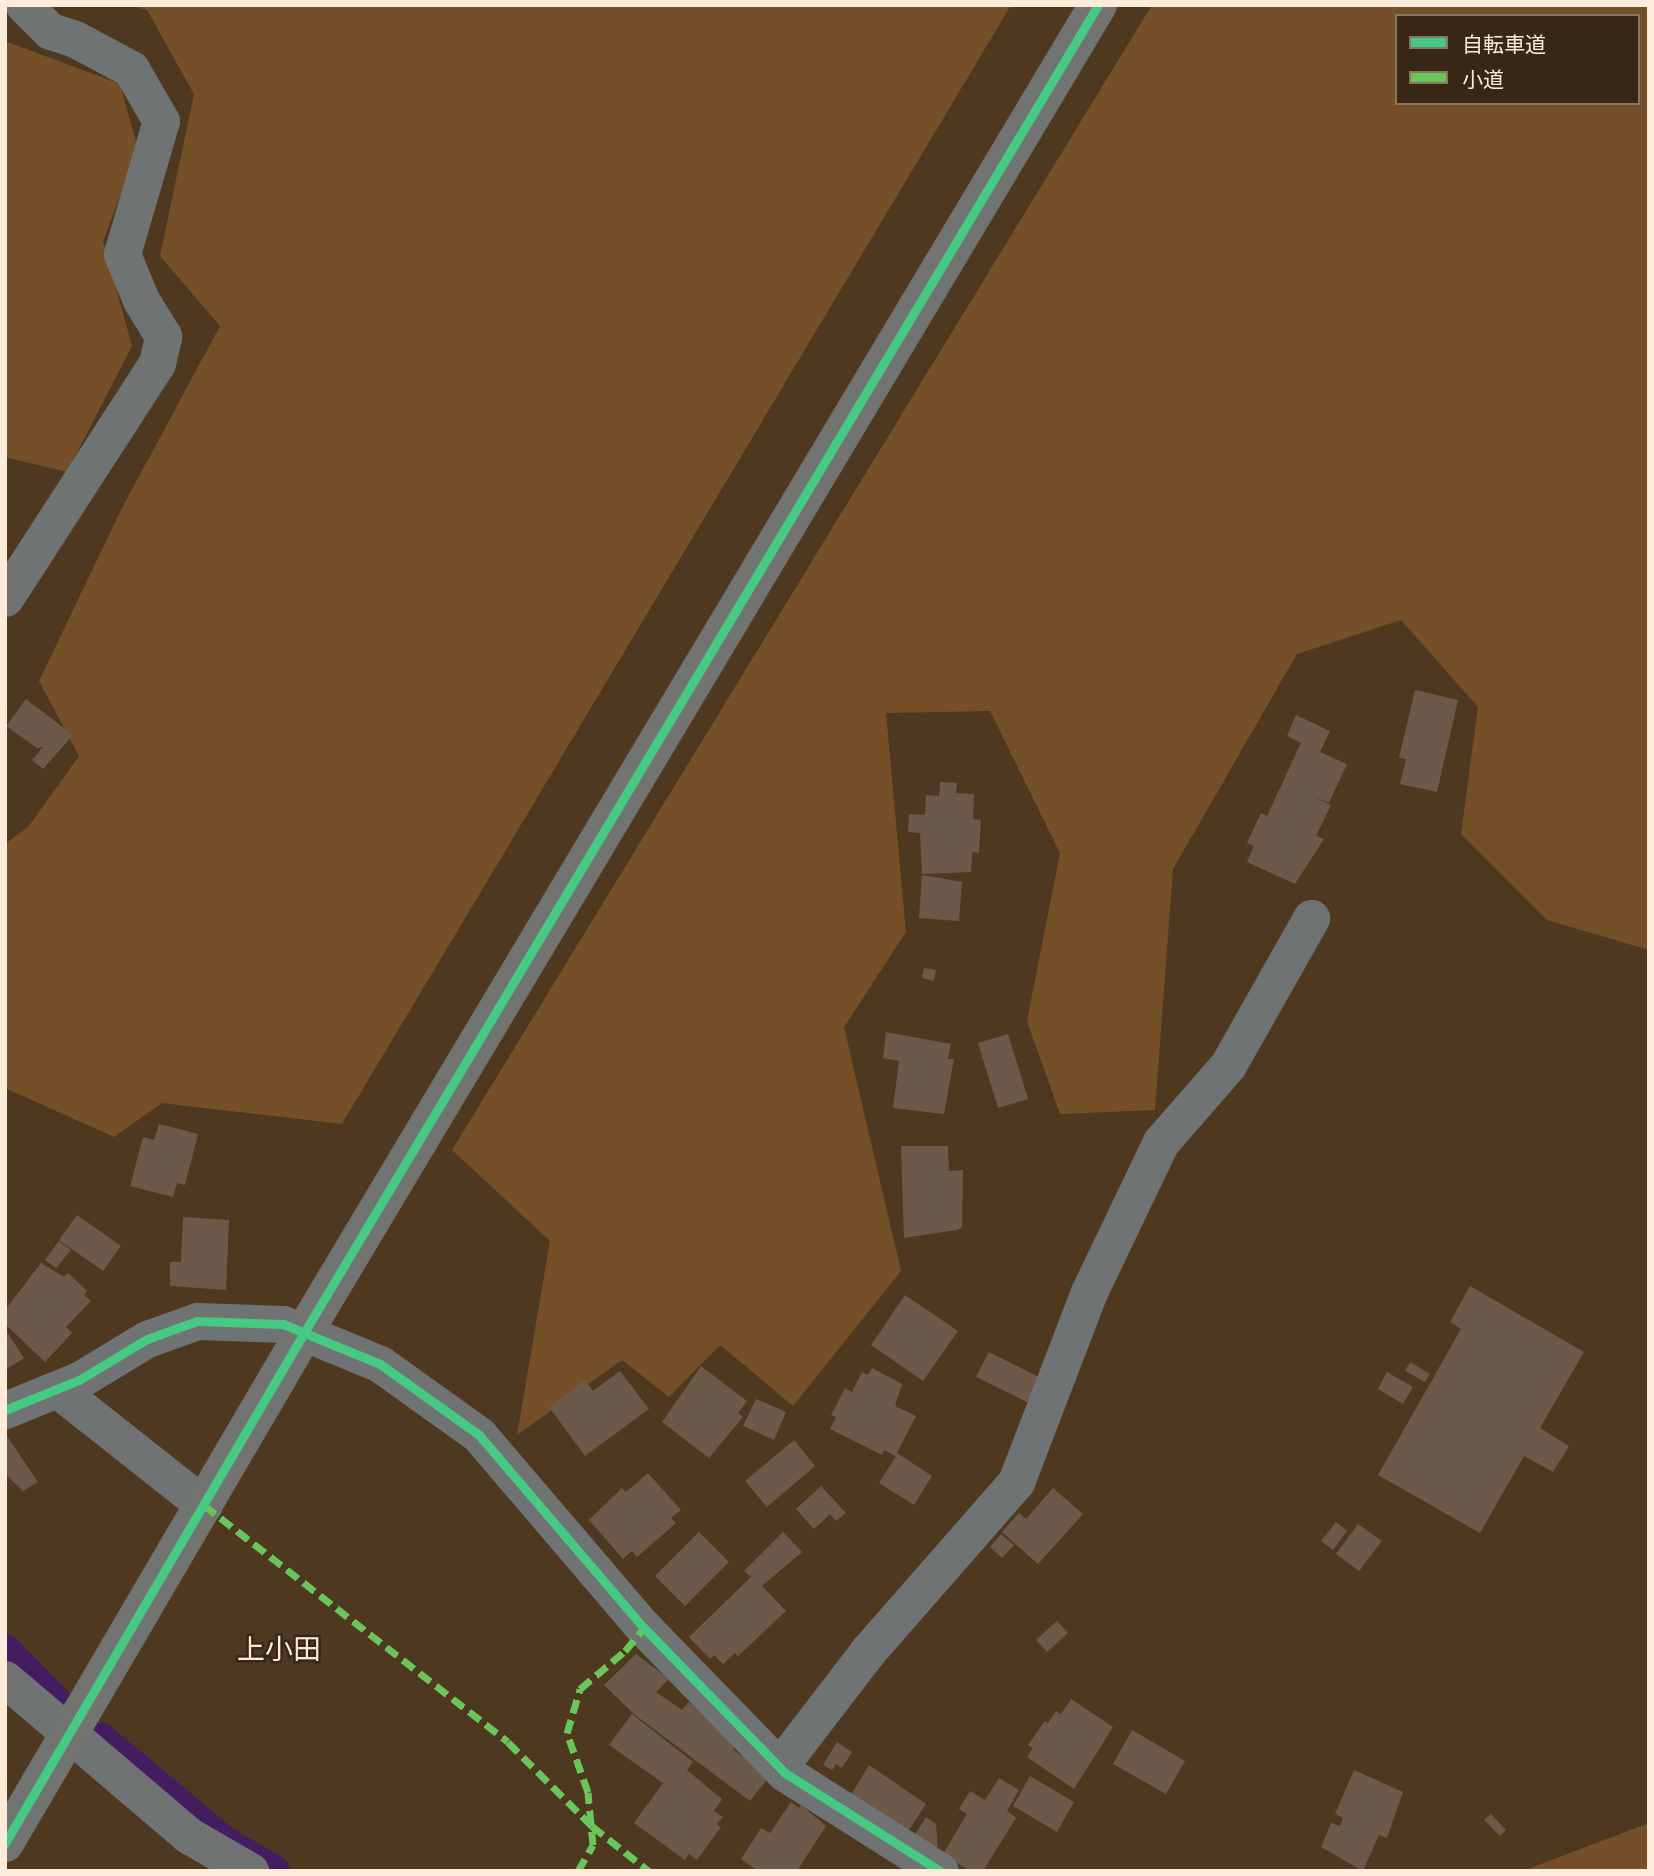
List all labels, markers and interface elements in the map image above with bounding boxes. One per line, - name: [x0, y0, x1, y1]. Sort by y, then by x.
- legend: [1395, 14, 1640, 105]
- text: 自転車道: [1462, 33, 1546, 58]
- text: 小道: [1462, 68, 1504, 93]
- district label: 上小田: [237, 1634, 321, 1668]

